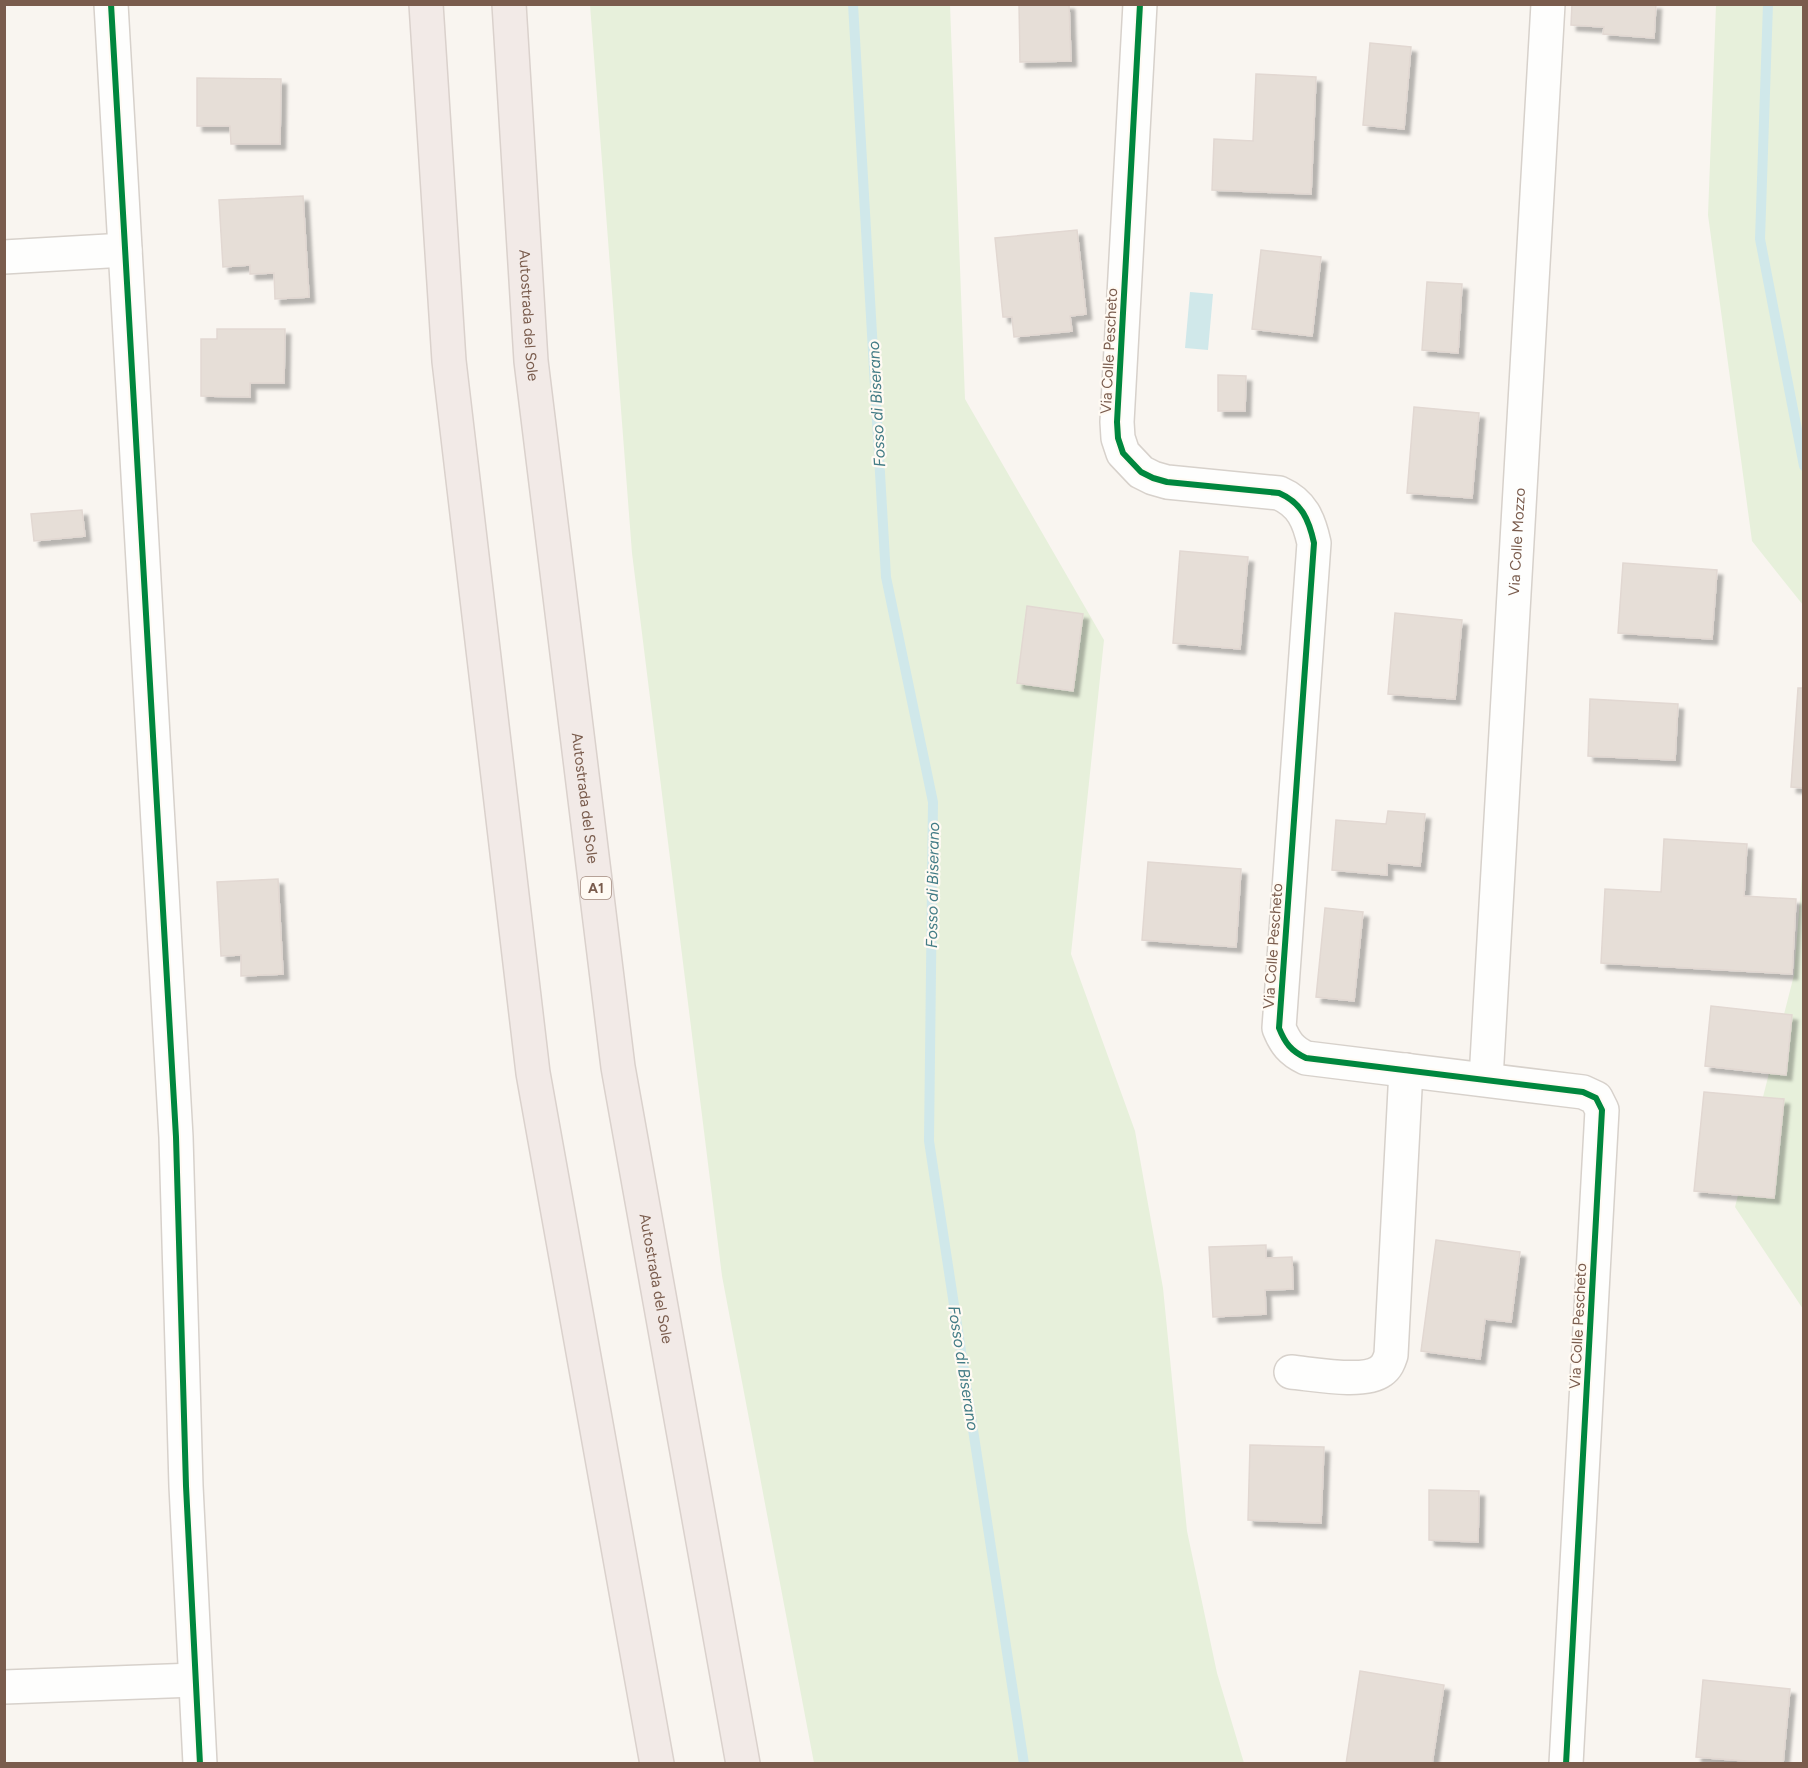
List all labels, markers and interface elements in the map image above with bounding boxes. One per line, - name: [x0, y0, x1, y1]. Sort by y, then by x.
- street label: Autostrada del Sole: [515, 249, 542, 382]
- street label: Via Colle Pescheto: [1097, 287, 1121, 414]
- water label: Fosso di Biserano: [864, 341, 889, 467]
- street label: Via Colle Mozzo: [1505, 487, 1529, 596]
- street label: Autostrada del Sole: [568, 731, 602, 865]
- water label: Fosso di Biserano: [922, 822, 943, 948]
- road number: A1: [581, 877, 611, 899]
- street label: Via Colle Pescheto: [1260, 882, 1286, 1009]
- street label: Autostrada del Sole: [635, 1212, 676, 1345]
- street label: Via Colle Pescheto: [1566, 1262, 1590, 1389]
- water label: Fosso di Biserano: [944, 1304, 983, 1432]

